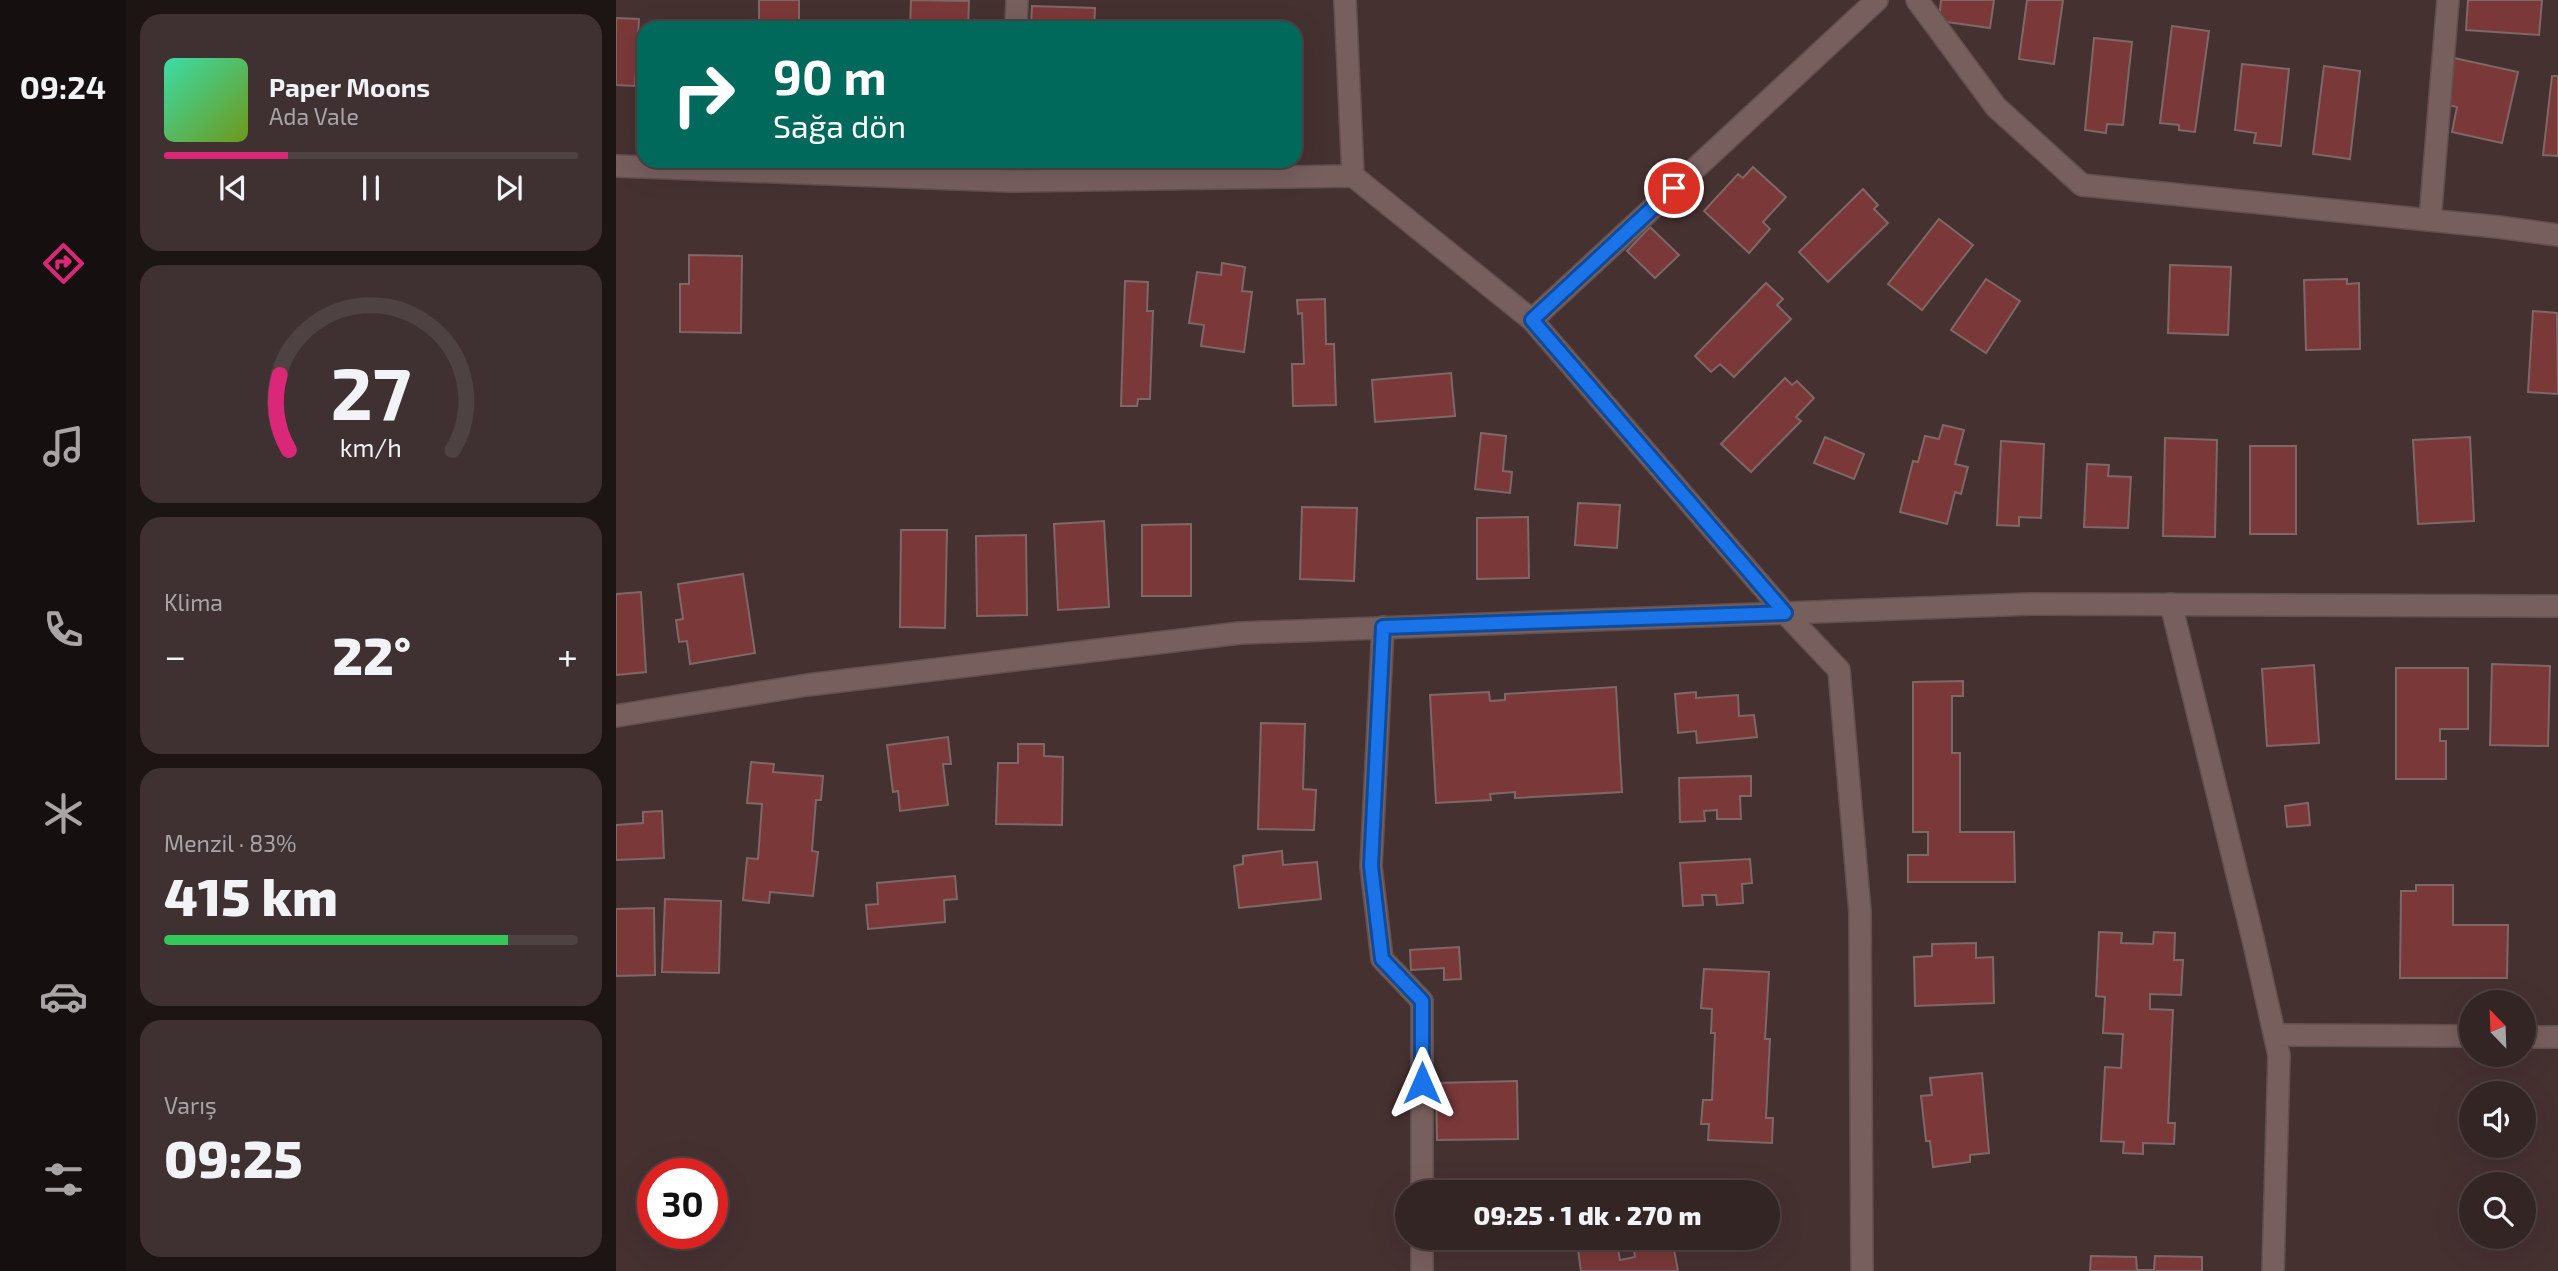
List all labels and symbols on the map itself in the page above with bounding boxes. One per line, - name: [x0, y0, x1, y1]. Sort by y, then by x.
- pin: [1644, 158, 1704, 218]
- north arrow: [2459, 990, 2536, 1068]
- position arrow: [1385, 1046, 1459, 1120]
- speed limit sign: 30: [637, 1158, 728, 1249]

